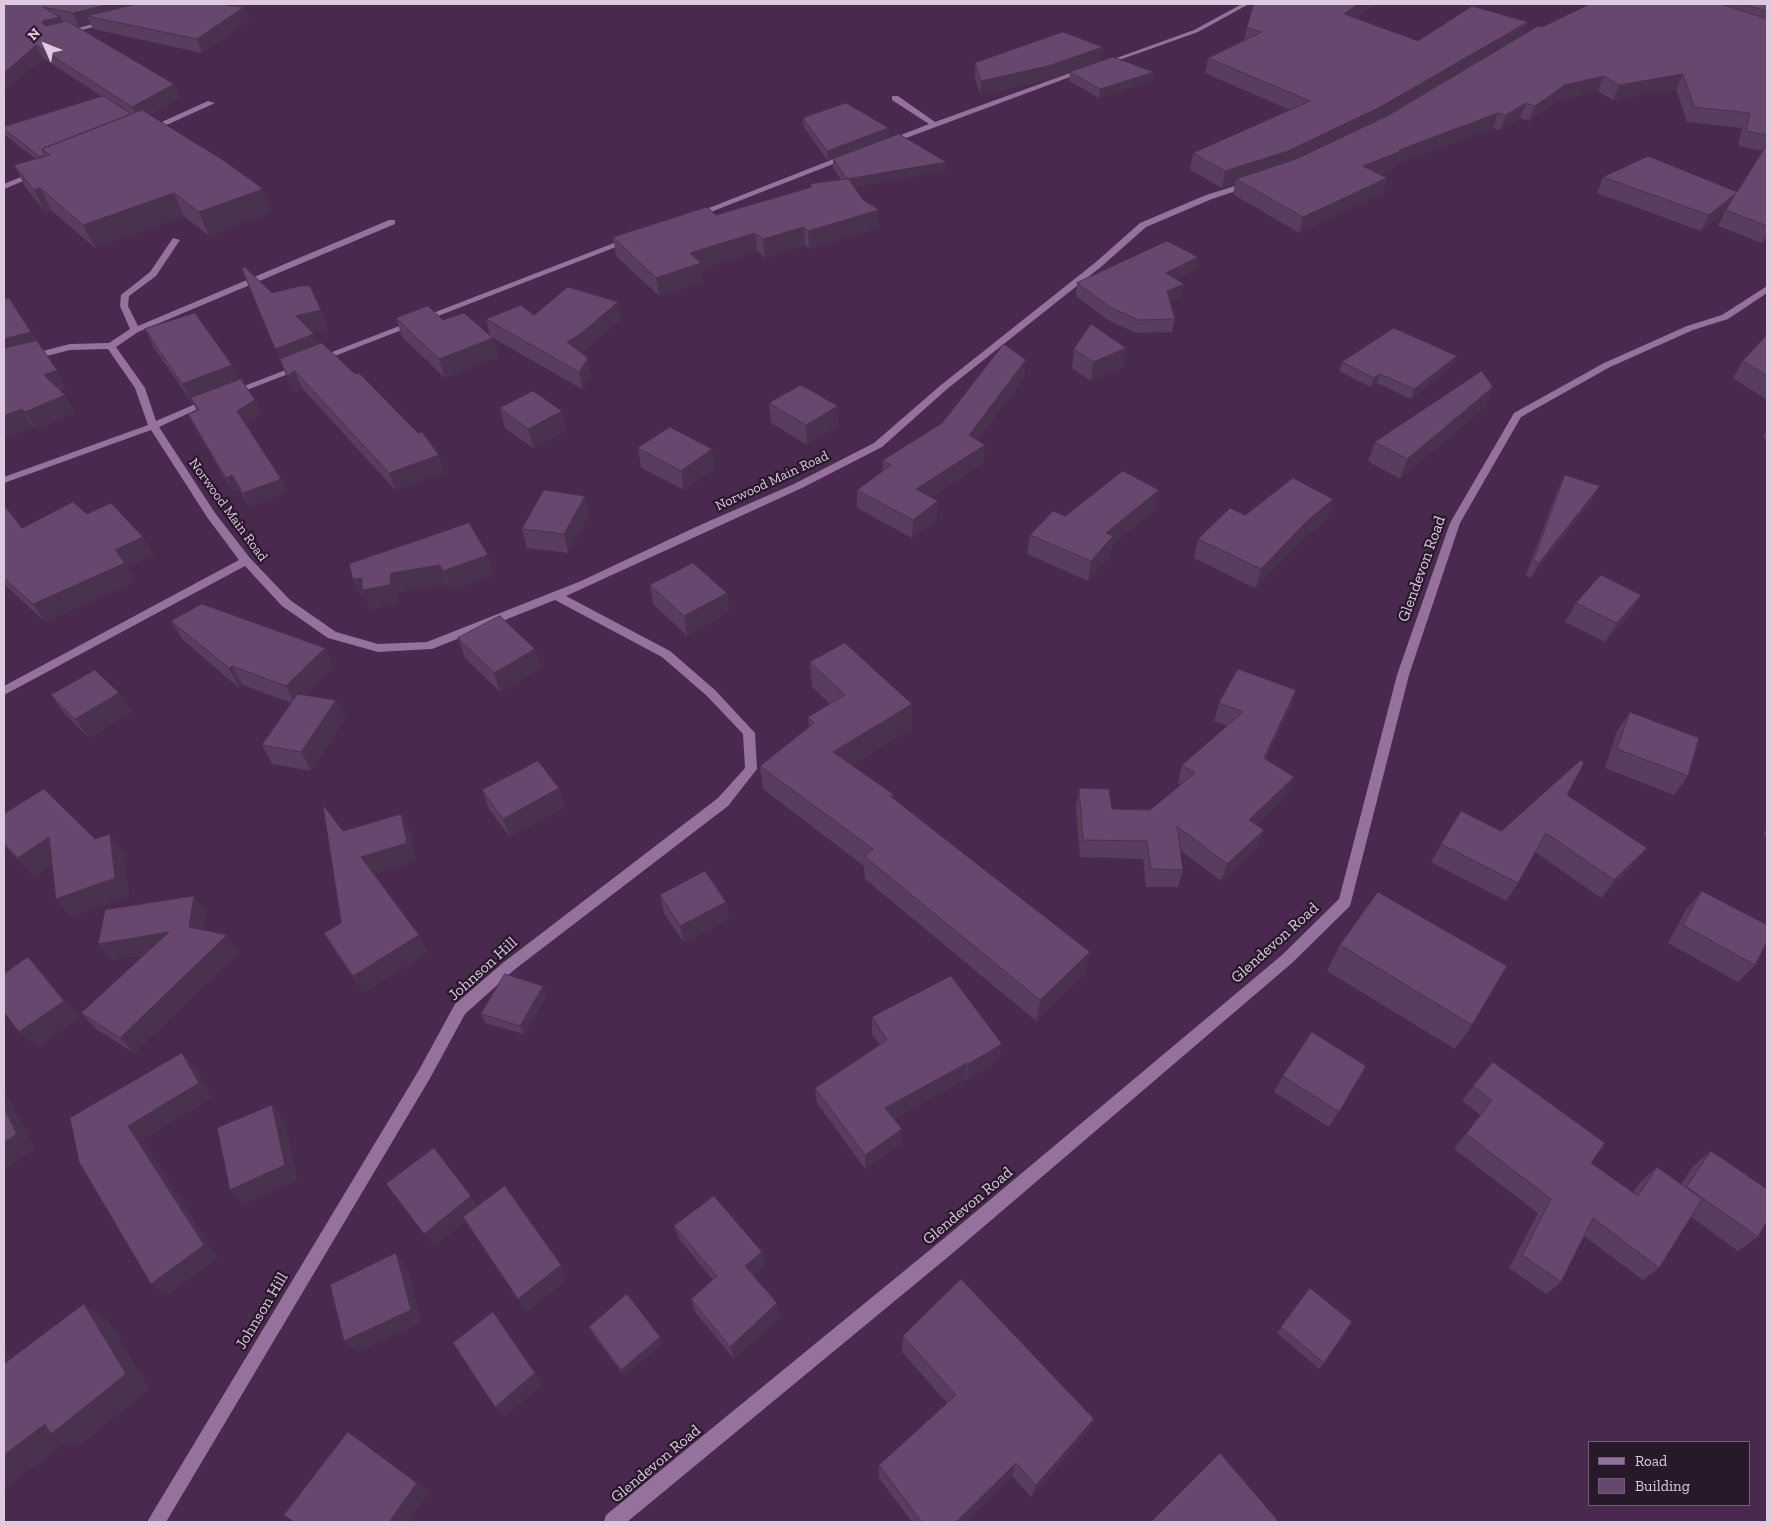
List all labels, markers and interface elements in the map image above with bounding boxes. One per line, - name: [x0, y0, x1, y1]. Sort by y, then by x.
- north arrow: [20, 20, 70, 70]
- text: N: [24, 25, 44, 44]
- street label: Norwood Main Road: [713, 447, 831, 515]
- street label: Norwood Main Road: [185, 455, 271, 565]
- street label: Glendevon Road: [1394, 513, 1450, 625]
- street label: Glendevon Road: [1227, 899, 1323, 987]
- street label: Johnson Hill: [445, 933, 521, 1005]
- street label: Glendevon Road: [919, 1163, 1017, 1249]
- street label: Johnson Hill: [232, 1269, 292, 1353]
- street label: Glendevon Road: [607, 1421, 705, 1507]
- legend: [1588, 1441, 1751, 1506]
- text: Road: [1635, 1452, 1667, 1470]
- text: Building: [1635, 1477, 1690, 1495]

